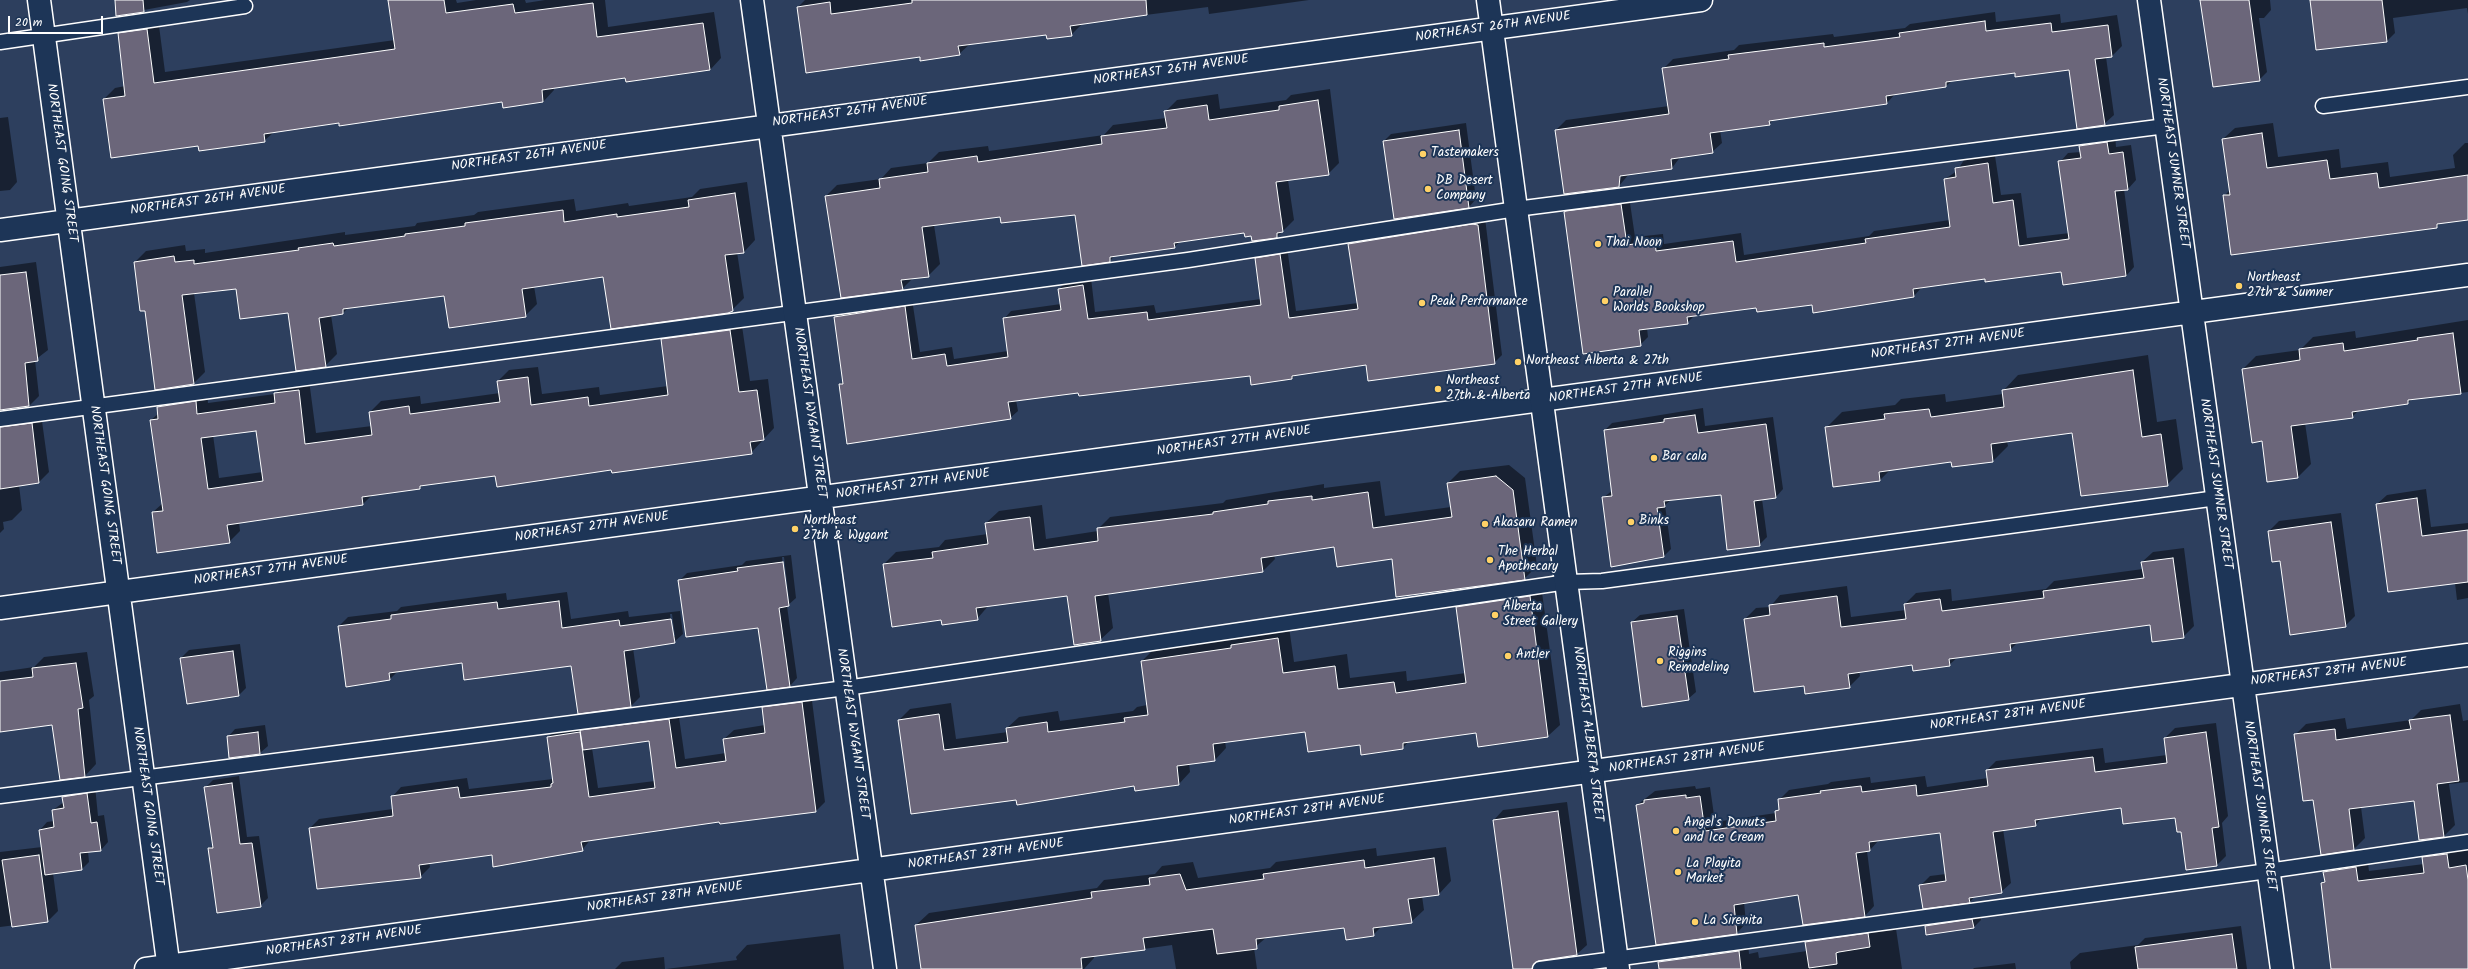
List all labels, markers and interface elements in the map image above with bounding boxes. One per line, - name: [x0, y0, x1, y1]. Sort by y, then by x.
- scale bar: [10, 8, 105, 34]
- street label: NORTHEAST 26TH AVENUE: [1414, 9, 1572, 47]
- text: 20 m: [15, 13, 42, 32]
- street label: NORTHEAST 26TH AVENUE: [1092, 52, 1250, 90]
- street label: NORTHEAST SUMNER STREET: [2152, 77, 2192, 249]
- street label: NORTHEAST GOING STREET: [42, 83, 80, 243]
- street label: NORTHEAST 26TH AVENUE: [771, 94, 929, 132]
- street label: NORTHEAST 26TH AVENUE: [450, 138, 608, 176]
- place label: Tastemakers: [1431, 146, 1499, 162]
- marker: Tastemakers: [1418, 149, 1428, 159]
- place label: DB Desert Company: [1436, 174, 1493, 205]
- street label: NORTHEAST 26TH AVENUE: [129, 182, 287, 220]
- marker: DB Desert Company: [1423, 184, 1433, 194]
- place label: Thai Noon: [1606, 236, 1662, 252]
- marker: Thai Noon: [1593, 239, 1603, 249]
- place label: Northeast 27th & Sumner: [2247, 271, 2333, 302]
- marker: Northeast 27th & Sumner: [2234, 281, 2244, 291]
- place label: Parallel Worlds Bookshop: [1613, 286, 1705, 317]
- place label: Peak Performance: [1430, 295, 1528, 311]
- marker: Parallel Worlds Bookshop: [1600, 296, 1610, 306]
- marker: Peak Performance: [1417, 298, 1427, 308]
- street label: NORTHEAST WYGANT STREET: [789, 326, 829, 500]
- street label: NORTHEAST 27TH AVENUE: [1870, 326, 2026, 364]
- place label: Northeast Alberta & 27th: [1526, 354, 1669, 370]
- marker: Northeast Alberta & 27th: [1513, 357, 1523, 367]
- street label: NORTHEAST 27TH AVENUE: [1548, 370, 1704, 408]
- place label: Northeast 27th & Alberta: [1446, 374, 1530, 405]
- marker: Northeast 27th & Alberta: [1433, 384, 1443, 394]
- street label: NORTHEAST SUMNER STREET: [2195, 398, 2235, 570]
- street label: NORTHEAST GOING STREET: [85, 405, 123, 565]
- street label: NORTHEAST 27TH AVENUE: [1156, 423, 1312, 461]
- place label: Bar cala: [1662, 450, 1707, 466]
- marker: Bar cala: [1649, 453, 1659, 463]
- street label: NORTHEAST 27TH AVENUE: [835, 466, 991, 504]
- street label: NORTHEAST 27TH AVENUE: [514, 509, 670, 547]
- place label: Northeast 27th & Wygant: [803, 514, 889, 545]
- place label: Binks: [1639, 514, 1669, 530]
- place label: Akasaru Ramen: [1493, 516, 1577, 532]
- marker: Binks: [1626, 517, 1636, 527]
- marker: Akasaru Ramen: [1480, 519, 1490, 529]
- marker: Northeast 27th & Wygant: [790, 524, 800, 534]
- place label: The Herbal Apothecary: [1498, 545, 1558, 576]
- street label: NORTHEAST 27TH AVENUE: [193, 552, 349, 590]
- marker: The Herbal Apothecary: [1485, 555, 1495, 565]
- place label: Alberta Street Gallery: [1503, 600, 1578, 631]
- marker: Alberta Street Gallery: [1490, 610, 1500, 620]
- street label: NORTHEAST ALBERTA STREET: [1568, 645, 1606, 823]
- place label: Riggins Remodeling: [1668, 646, 1729, 677]
- street label: NORTHEAST WYGANT STREET: [832, 647, 872, 821]
- place label: Antler: [1516, 648, 1549, 664]
- marker: Antler: [1503, 651, 1513, 661]
- marker: Riggins Remodeling: [1655, 656, 1665, 666]
- street label: NORTHEAST 28TH AVENUE: [2250, 656, 2408, 690]
- street label: NORTHEAST 28TH AVENUE: [1929, 697, 2087, 735]
- street label: NORTHEAST SUMNER STREET: [2239, 720, 2279, 892]
- street label: NORTHEAST GOING STREET: [128, 726, 166, 886]
- street label: NORTHEAST 28TH AVENUE: [1608, 740, 1766, 778]
- street label: NORTHEAST 28TH AVENUE: [1228, 792, 1386, 830]
- place label: Angel's Donuts and Ice Cream: [1684, 816, 1765, 847]
- marker: Angel's Donuts and Ice Cream: [1671, 826, 1681, 836]
- street label: NORTHEAST 28TH AVENUE: [907, 836, 1065, 874]
- place label: La Playita Market: [1686, 857, 1741, 888]
- marker: La Playita Market: [1673, 867, 1683, 877]
- street label: NORTHEAST 28TH AVENUE: [586, 879, 744, 917]
- place label: La Sirenita: [1703, 914, 1763, 930]
- marker: La Sirenita: [1690, 917, 1700, 927]
- street label: NORTHEAST 28TH AVENUE: [265, 923, 423, 961]

